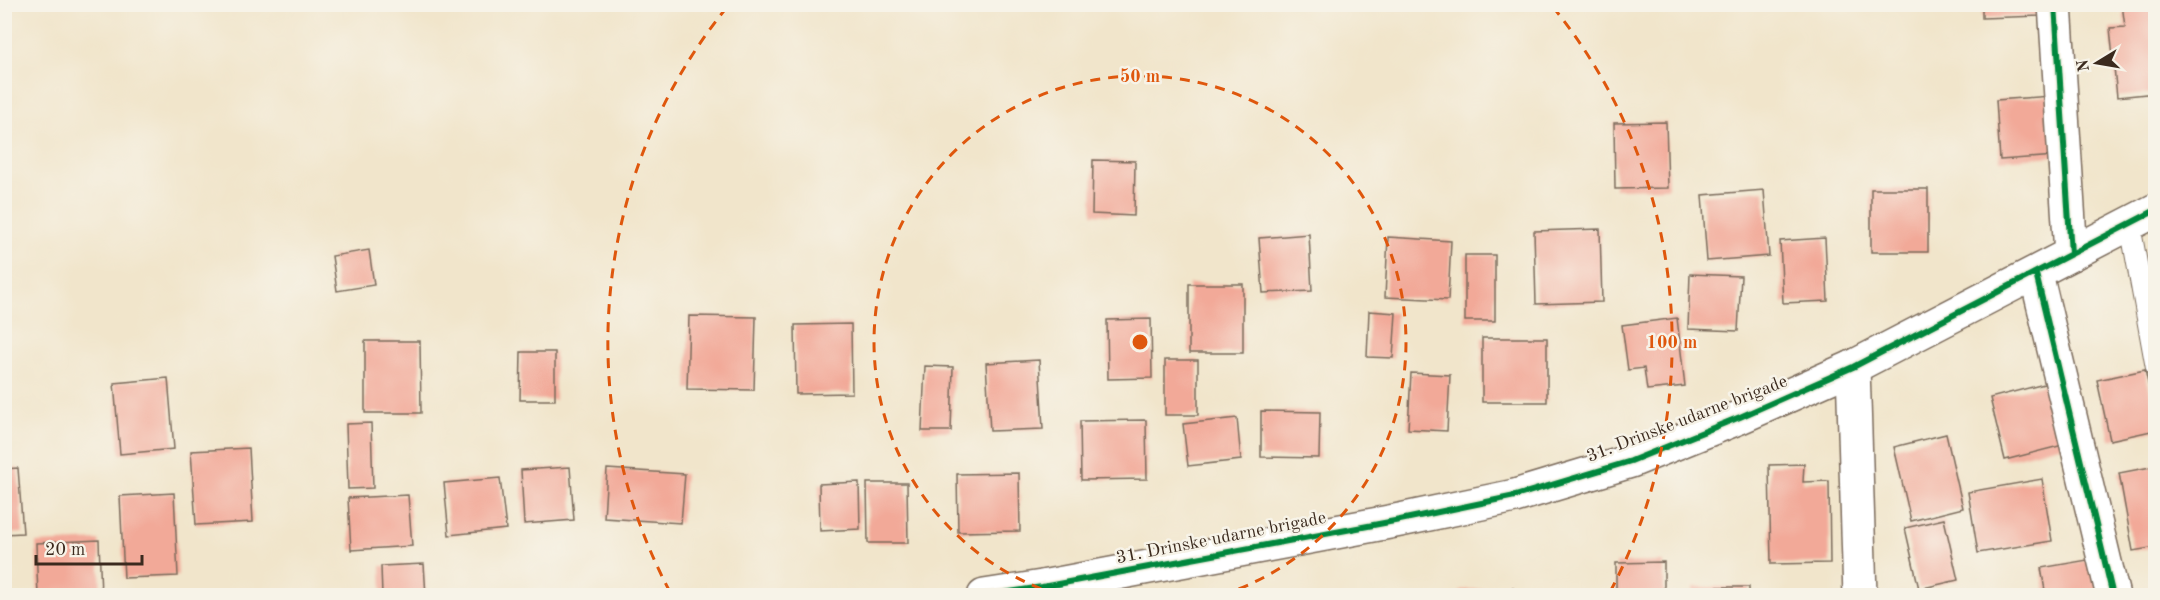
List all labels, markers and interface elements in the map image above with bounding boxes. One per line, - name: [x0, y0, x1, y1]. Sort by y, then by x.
- north arrow: [2067, 33, 2127, 93]
- text: N: [2075, 57, 2093, 73]
- text: 50 m: [1120, 68, 1160, 86]
- centre of rings: [1130, 332, 1150, 352]
- text: 100 m: [1647, 334, 1697, 352]
- street label: 31. Drinske udarne brigade: [1584, 372, 1790, 466]
- street label: 31. Drinske udarne brigade: [1114, 509, 1328, 567]
- scale bar: [36, 528, 142, 566]
- text: 20 m: [45, 541, 85, 559]

